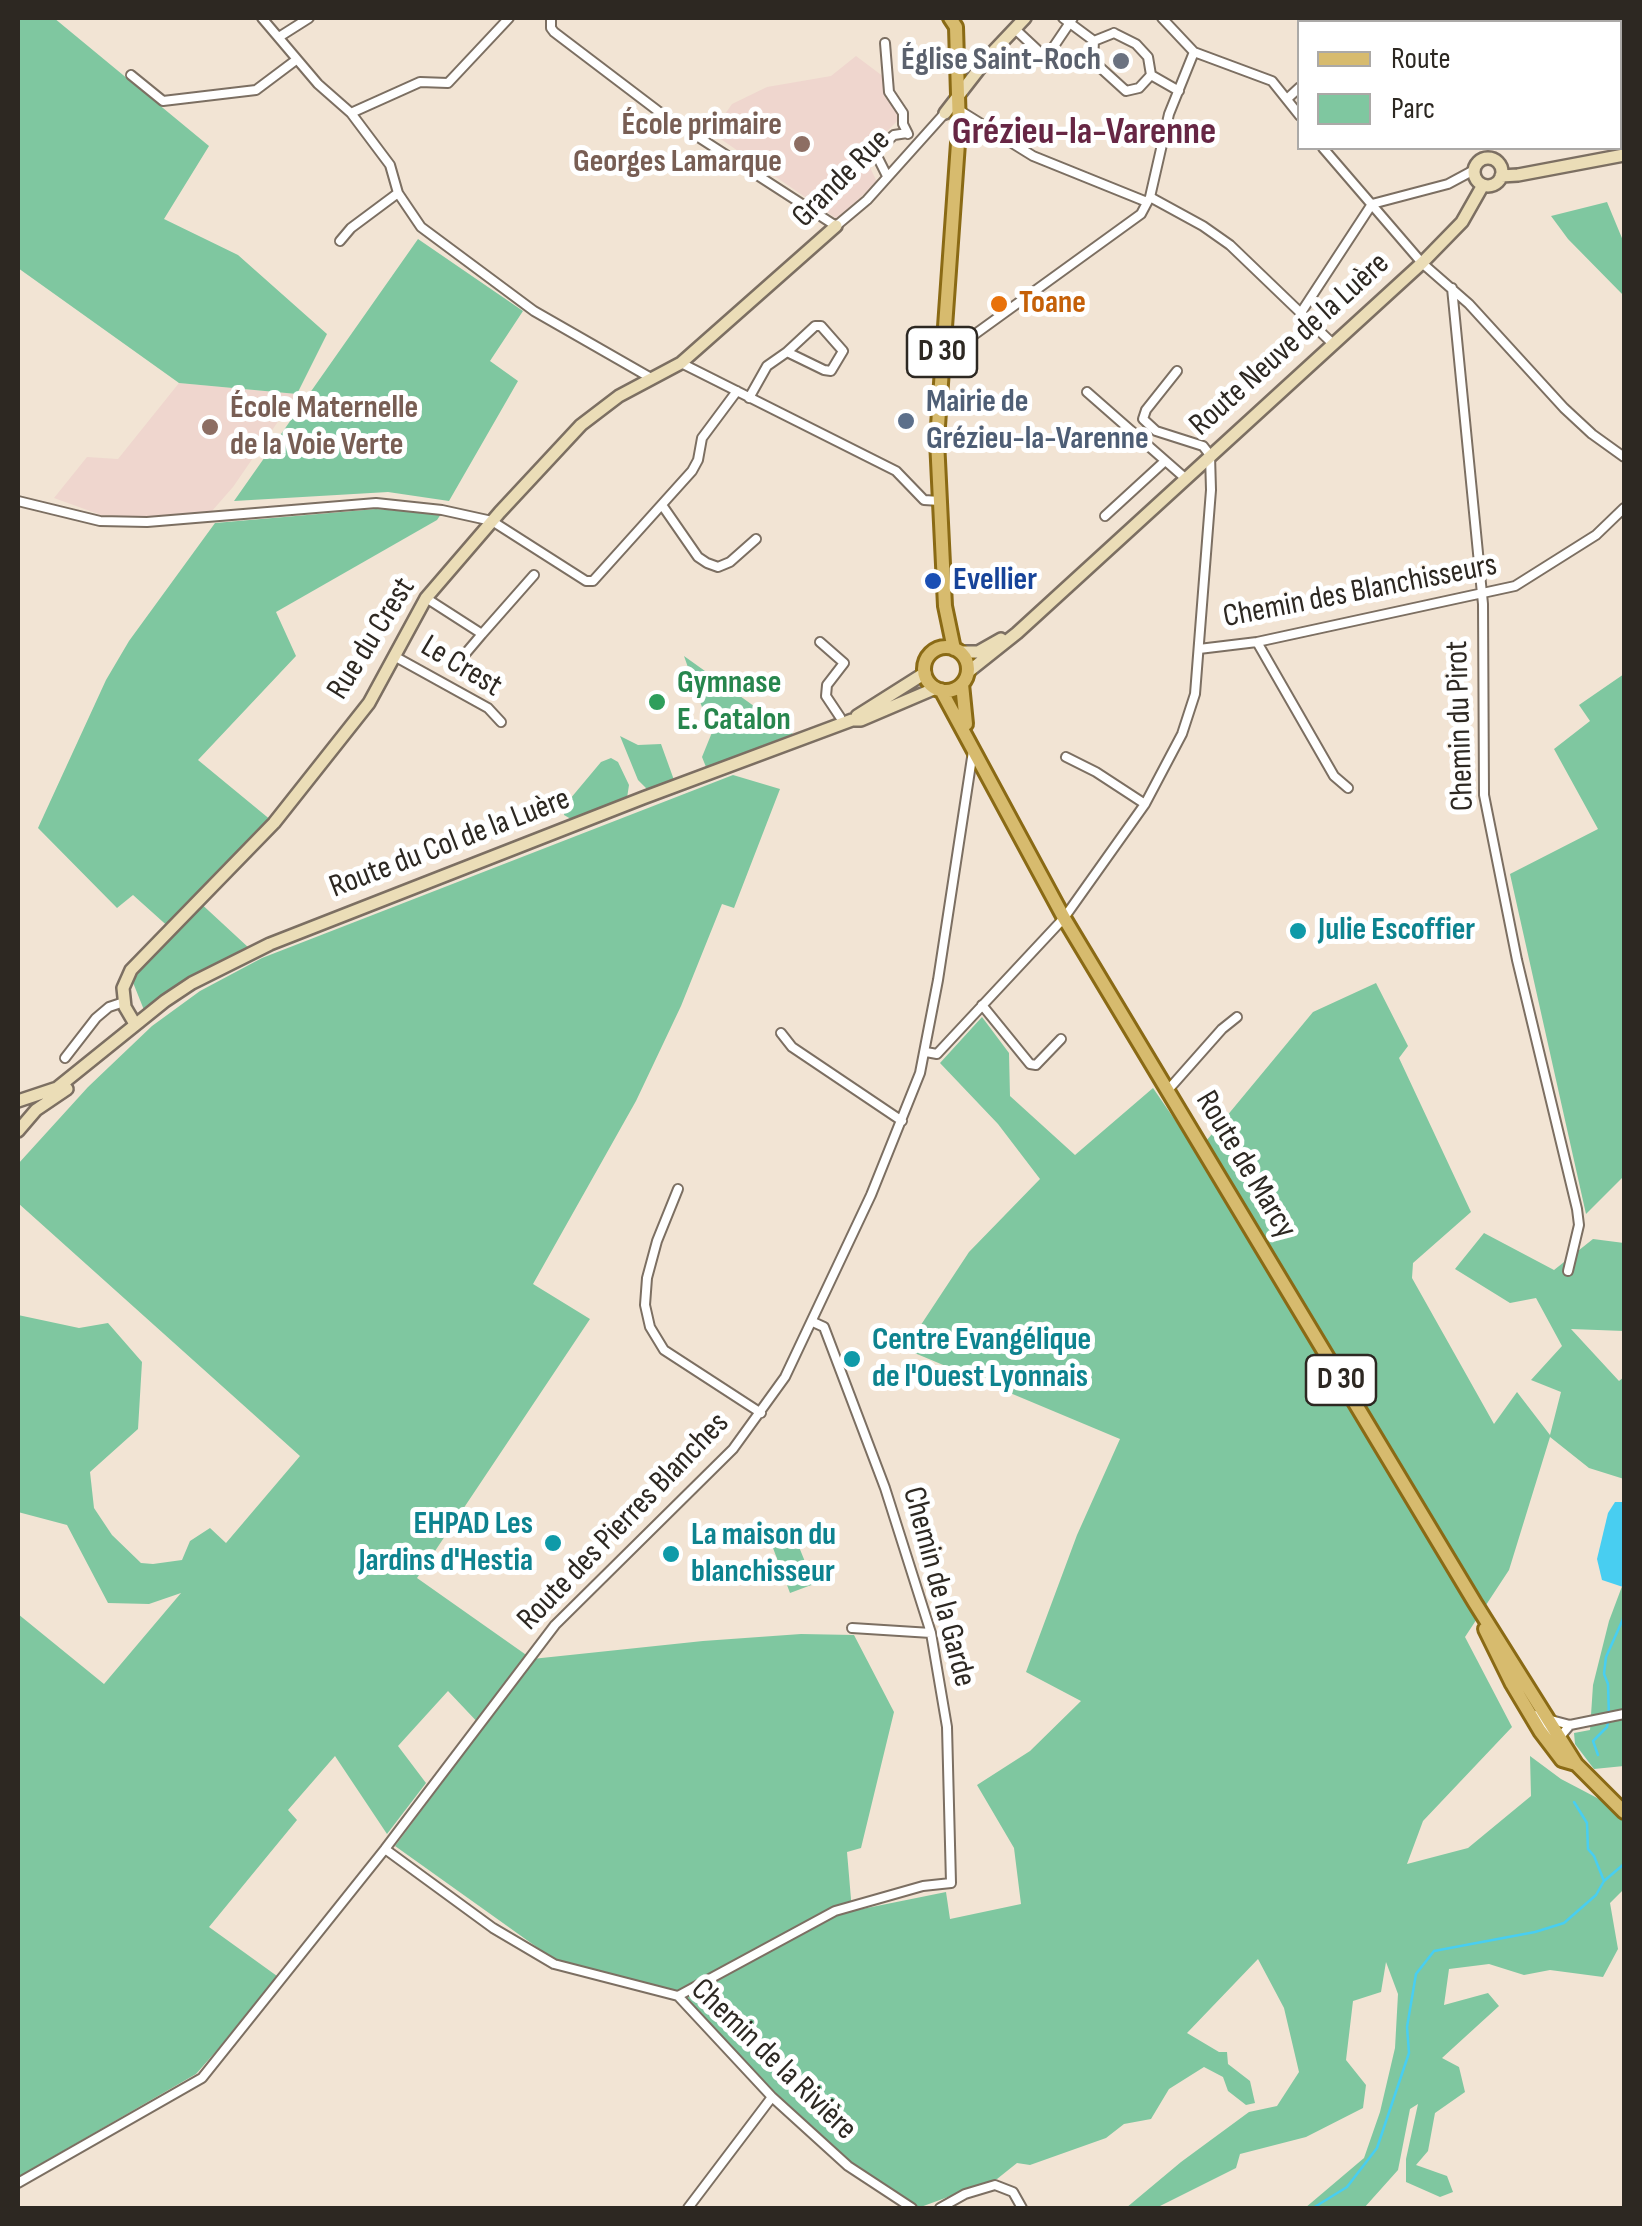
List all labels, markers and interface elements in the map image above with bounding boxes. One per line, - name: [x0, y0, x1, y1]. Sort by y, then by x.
- legend: [1297, 20, 1622, 150]
- text: Route: [1391, 41, 1450, 77]
- place label: Église Saint-Roch: [901, 42, 1101, 80]
- marker: Église Saint-Roch: [1110, 50, 1132, 72]
- text: Parc: [1391, 91, 1435, 127]
- place label: École primaire Georges Lamarque: [573, 107, 782, 182]
- district label: Grézieu-la-Varenne: [952, 110, 1216, 156]
- street label: Grande Rue: [785, 122, 899, 236]
- marker: École primaire Georges Lamarque: [791, 133, 813, 155]
- street label: Route Neuve de la Luère: [1182, 245, 1398, 445]
- place label: Toane: [1019, 285, 1086, 323]
- marker: Toane: [988, 293, 1010, 315]
- road number: D 30: [907, 327, 977, 377]
- place label: Mairie de Grézieu-la-Varenne: [926, 384, 1149, 459]
- place label: École Maternelle de la Voie Verte: [230, 390, 418, 465]
- marker: Mairie de Grézieu-la-Varenne: [895, 410, 917, 432]
- marker: École Maternelle de la Voie Verte: [199, 416, 221, 438]
- street label: Chemin des Blanchisseurs: [1220, 547, 1500, 637]
- place label: Evellier: [953, 562, 1037, 600]
- marker: Evellier: [922, 570, 944, 592]
- street label: Rue du Crest: [320, 571, 424, 707]
- street label: Le Crest: [414, 628, 508, 706]
- street label: Chemin du Pirot: [1439, 640, 1483, 812]
- place label: Gymnase E. Catalon: [677, 665, 791, 740]
- marker: Gymnase E. Catalon: [646, 691, 668, 713]
- street label: Route du Col de la Luère: [324, 781, 576, 907]
- place label: Julie Escoffier: [1318, 912, 1475, 950]
- marker: Julie Escoffier: [1287, 920, 1309, 942]
- street label: Route de Marcy: [1186, 1084, 1304, 1246]
- place label: Centre Evangélique de l'Ouest Lyonnais: [872, 1322, 1091, 1397]
- marker: Centre Evangélique de l'Ouest Lyonnais: [841, 1348, 863, 1370]
- road number: D 30: [1306, 1355, 1376, 1405]
- street label: Route des Pierres Blanches: [510, 1405, 738, 1639]
- street label: Chemin de la Garde: [893, 1483, 983, 1691]
- place label: EHPAD Les Jardins d'Hestia: [358, 1506, 533, 1581]
- place label: La maison du blanchisseur: [691, 1517, 836, 1592]
- marker: EHPAD Les Jardins d'Hestia: [542, 1532, 564, 1554]
- marker: La maison du blanchisseur: [660, 1543, 682, 1565]
- street label: Chemin de la Rivière: [682, 1971, 864, 2149]

